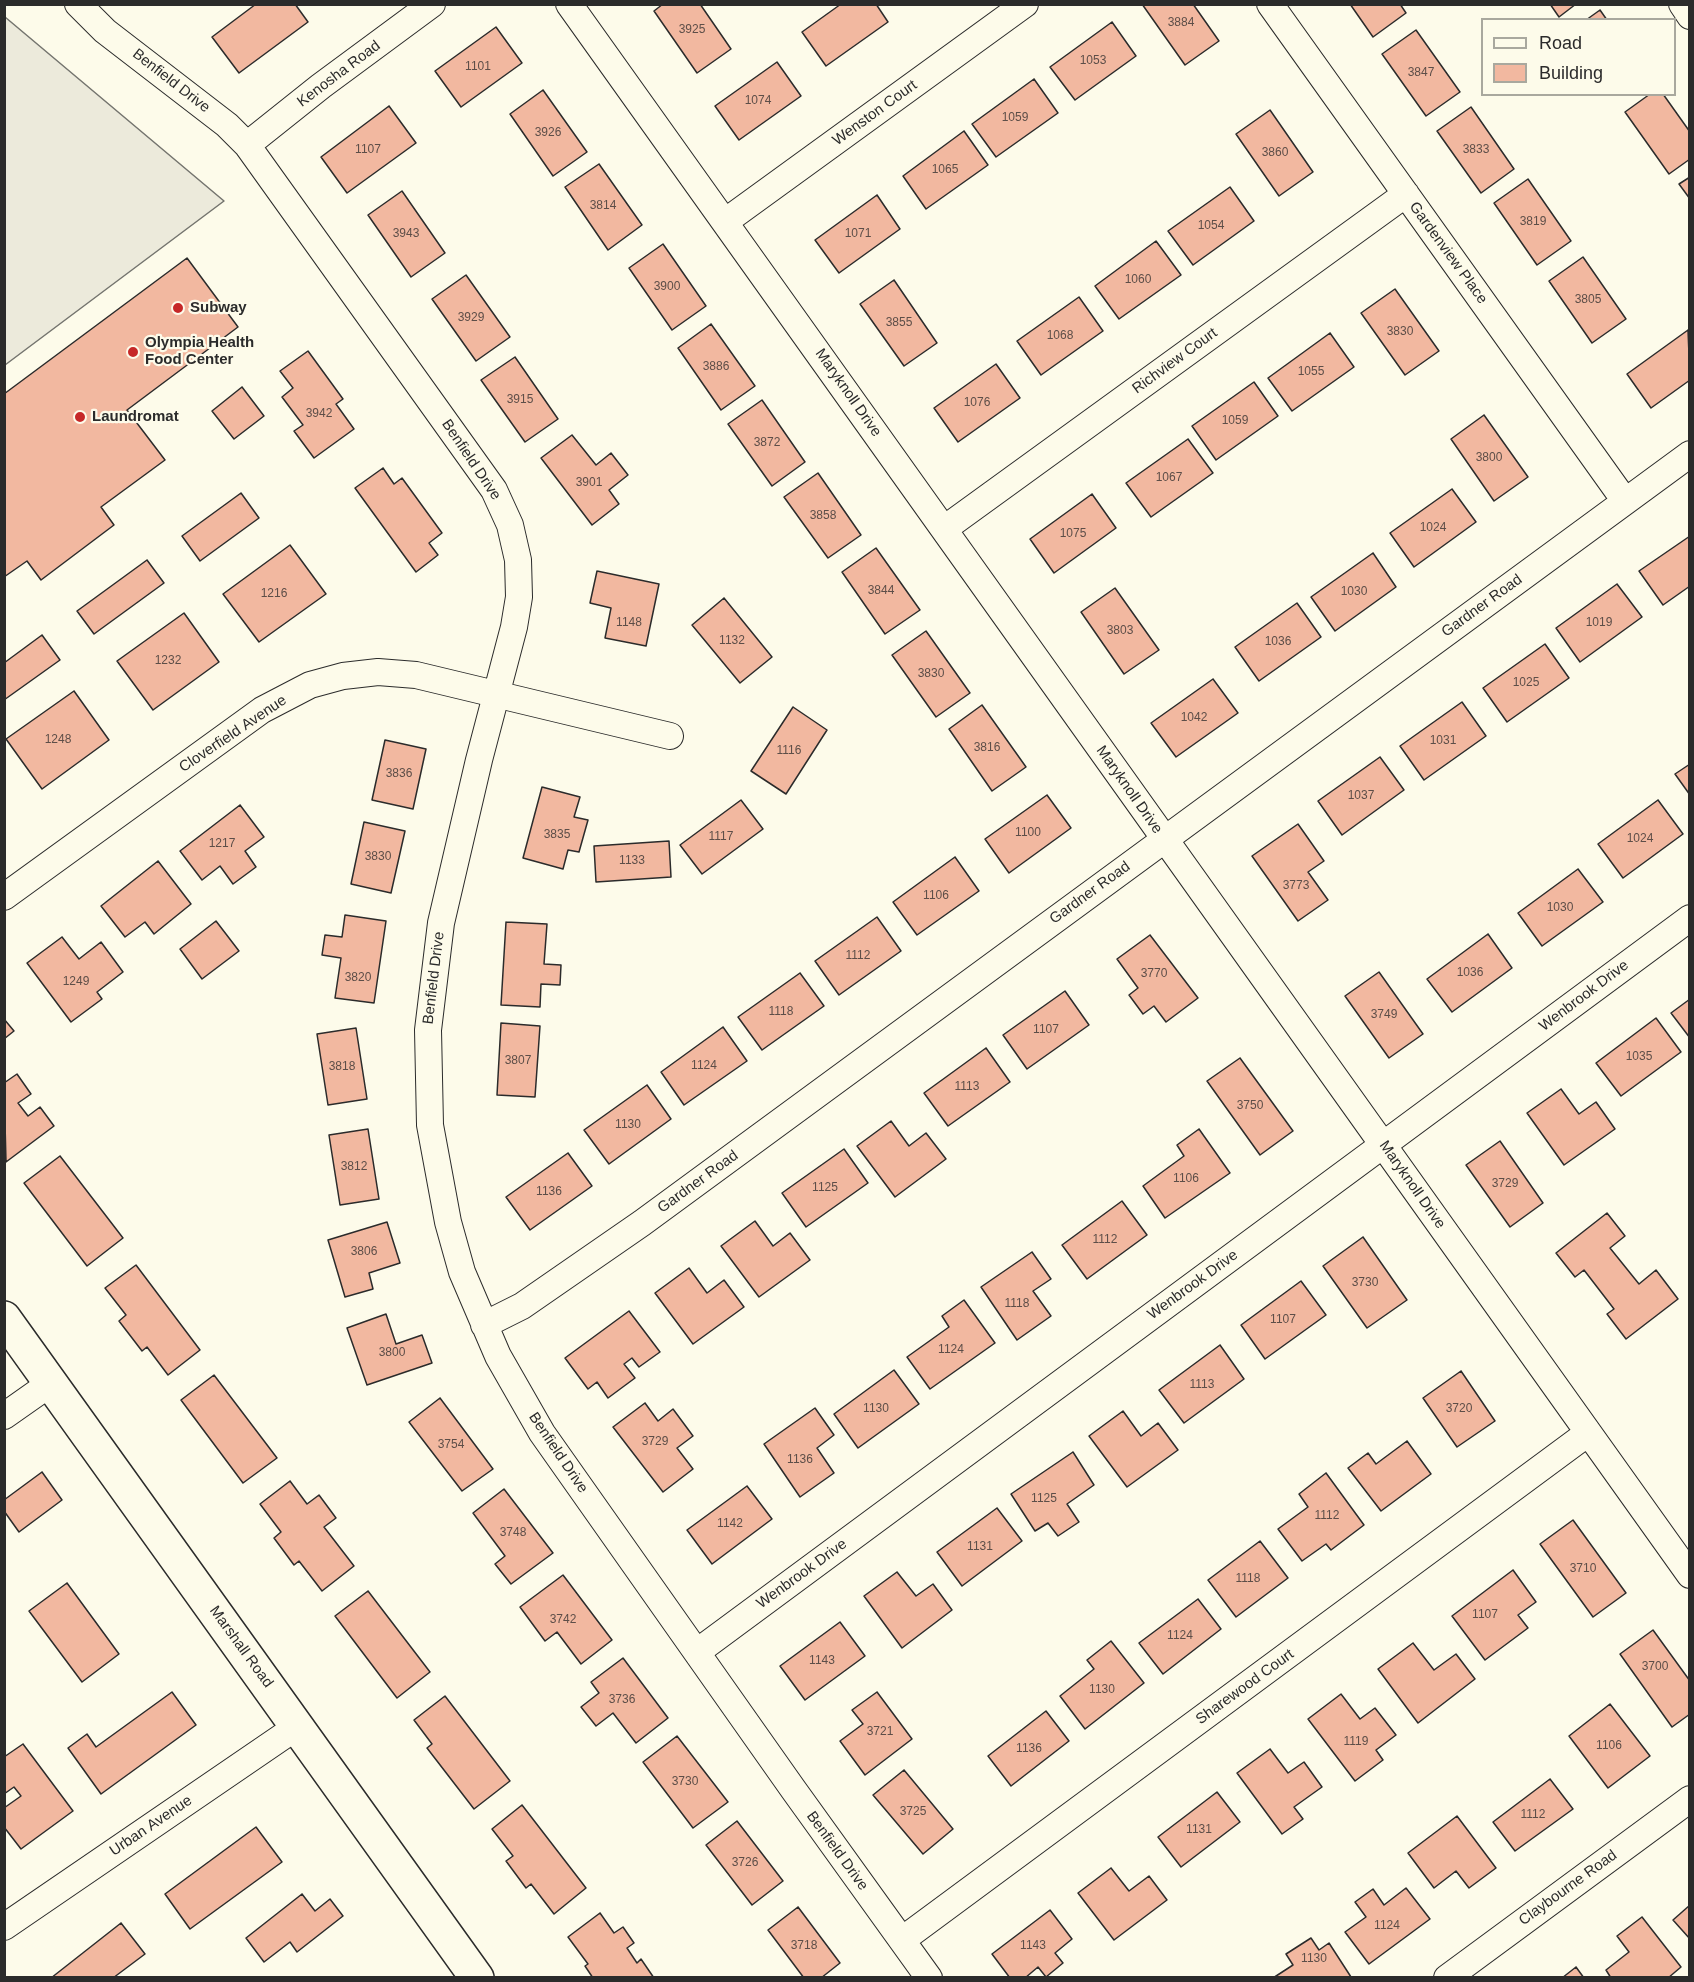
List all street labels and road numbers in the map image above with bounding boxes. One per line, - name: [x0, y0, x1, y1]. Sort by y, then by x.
- street label: Kenosha Road: [294, 37, 384, 111]
- street label: Benfield Drive: [129, 45, 213, 117]
- street label: Wenston Court: [829, 76, 921, 150]
- street label: Gardenview Place: [1405, 198, 1491, 308]
- street label: Richview Court: [1129, 324, 1221, 398]
- street label: Maryknoll Drive: [811, 346, 885, 440]
- street label: Benfield Drive: [437, 416, 505, 504]
- street label: Gardner Road: [1438, 571, 1526, 641]
- street label: Cloverfield Avenue: [176, 691, 290, 777]
- street label: Maryknoll Drive: [1092, 743, 1166, 837]
- street label: Gardner Road: [1046, 858, 1134, 928]
- street label: Benfield Drive: [419, 931, 449, 1025]
- street label: Wenbrook Drive: [1536, 957, 1632, 1035]
- street label: Maryknoll Drive: [1375, 1138, 1449, 1232]
- street label: Gardner Road: [654, 1147, 742, 1217]
- street label: Wenbrook Drive: [1144, 1246, 1242, 1324]
- street label: Benfield Drive: [524, 1409, 592, 1497]
- street label: Wenbrook Drive: [753, 1535, 851, 1613]
- street label: Marshall Road: [205, 1603, 277, 1691]
- street label: Sharewood Court: [1192, 1645, 1298, 1729]
- street label: Urban Avenue: [106, 1792, 196, 1860]
- street label: Benfield Drive: [802, 1808, 872, 1894]
- street label: Claybourne Road: [1515, 1846, 1621, 1930]

